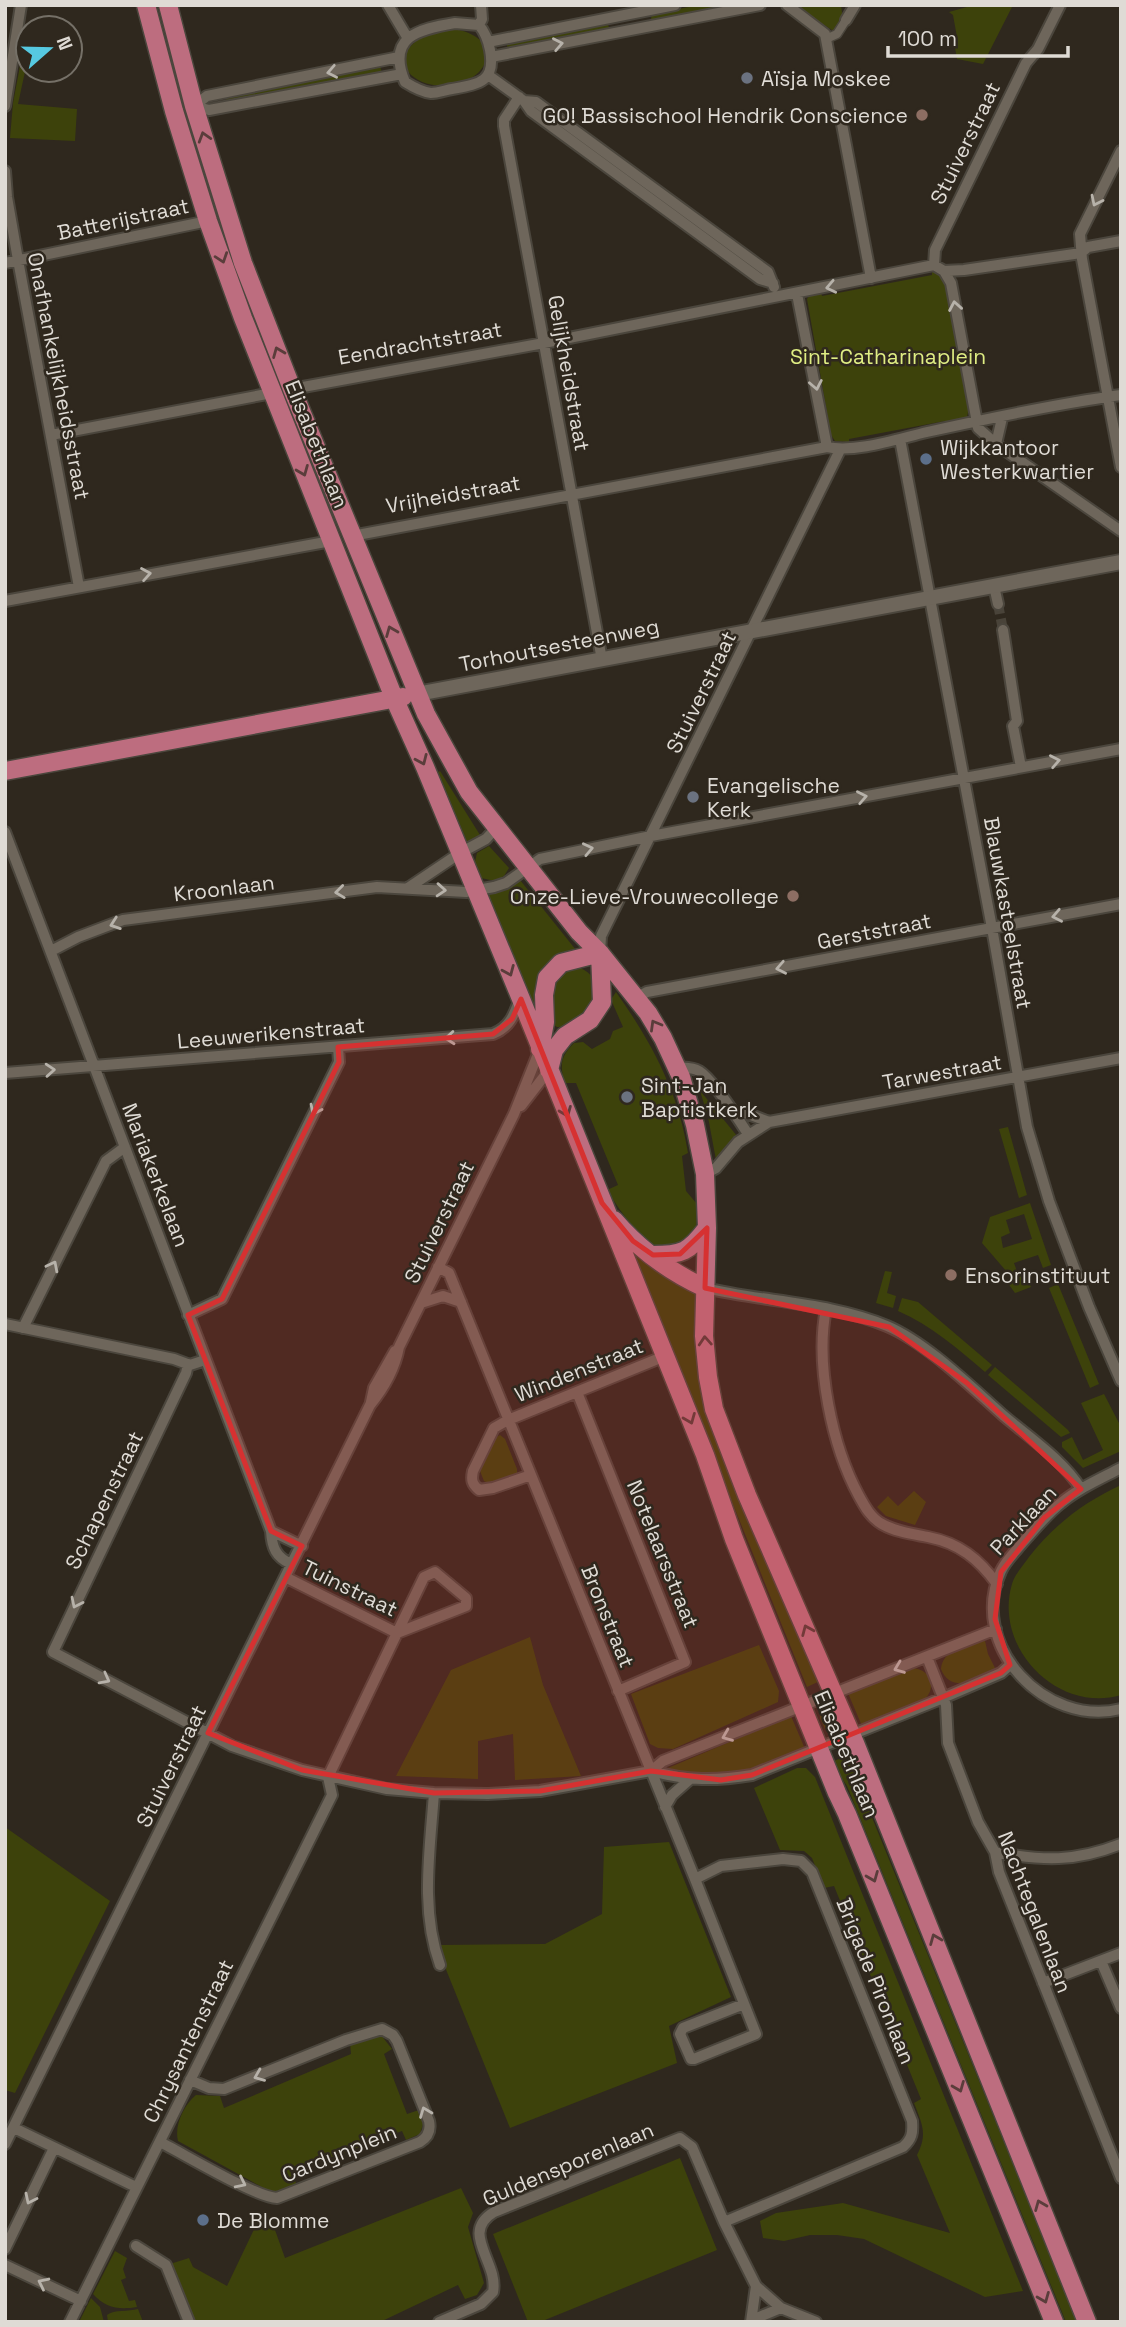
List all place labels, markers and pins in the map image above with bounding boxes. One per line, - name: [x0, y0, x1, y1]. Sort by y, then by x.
- place label: Aïsja Moskee: [761, 65, 891, 92]
- marker: Aïsja Moskee: [739, 70, 755, 86]
- place label: GO! Bassischool Hendrik Conscience: [542, 102, 908, 129]
- marker: GO! Bassischool Hendrik Conscience: [914, 107, 930, 123]
- place label: Wijkkantoor Westerkwartier: [940, 434, 1094, 485]
- marker: Wijkkantoor Westerkwartier: [918, 451, 934, 467]
- place label: Evangelische Kerk: [707, 772, 840, 823]
- marker: Evangelische Kerk: [685, 789, 701, 805]
- place label: Onze-Lieve-Vrouwecollege: [510, 883, 779, 910]
- marker: Onze-Lieve-Vrouwecollege: [785, 888, 801, 904]
- place label: Sint-Jan Baptistkerk: [641, 1072, 758, 1123]
- marker: Sint-Jan Baptistkerk: [619, 1089, 635, 1105]
- place label: Ensorinstituut: [965, 1262, 1110, 1289]
- marker: Ensorinstituut: [943, 1267, 959, 1283]
- place label: De Blomme: [217, 2207, 329, 2234]
- marker: De Blomme: [195, 2212, 211, 2228]

